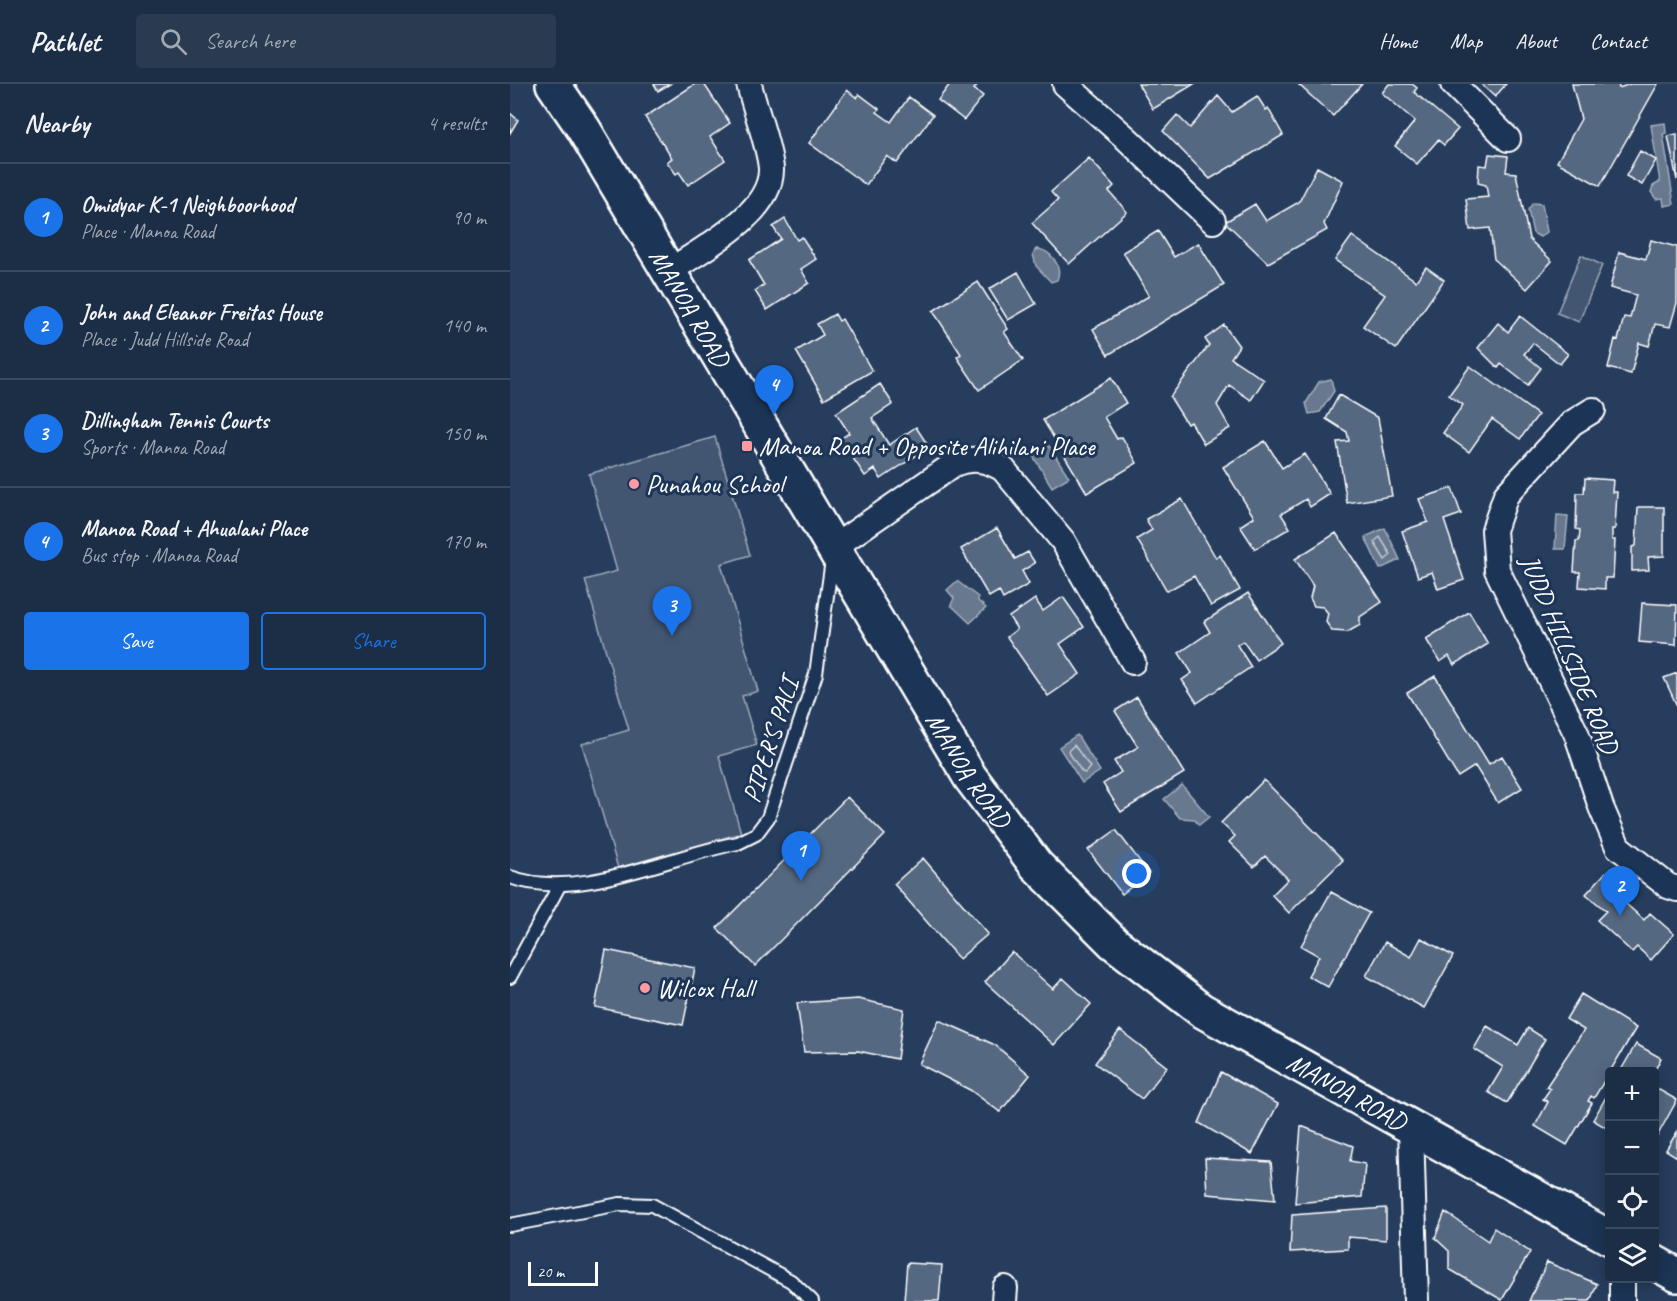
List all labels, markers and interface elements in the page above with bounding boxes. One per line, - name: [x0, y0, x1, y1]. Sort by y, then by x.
- search box: [136, 14, 556, 68]
- text: Pathlet: [30, 24, 100, 59]
- icon: search: [157, 25, 190, 58]
- text: Search here: [205, 27, 295, 55]
- text: Home: [1379, 28, 1417, 54]
- text: Map: [1450, 28, 1482, 54]
- text: About: [1515, 28, 1557, 54]
- text: Contact: [1590, 28, 1647, 54]
- text: Nearby: [24, 107, 89, 140]
- text: 4 results: [427, 111, 486, 136]
- text: Omidyar K-1 Neighboorhood: [81, 191, 294, 219]
- text: 1: [39, 205, 48, 230]
- text: 90 m: [452, 205, 486, 230]
- text: Place · Manoa Road: [81, 219, 215, 244]
- street label: MANOA ROAD: [642, 243, 738, 374]
- text: John and Eleanor Freitas House: [81, 299, 322, 327]
- text: 2: [39, 313, 48, 338]
- text: 140 m: [443, 313, 486, 338]
- text: Place · Judd Hillside Road: [81, 327, 248, 352]
- pin: 4: [754, 366, 794, 415]
- text: Dillingham Tennis Courts: [81, 407, 269, 435]
- text: 3: [39, 421, 48, 446]
- text: 150 m: [443, 421, 486, 446]
- place label: Manoa Road + Opposite Alihilani Place: [759, 430, 1096, 463]
- text: Sports · Manoa Road: [81, 435, 225, 460]
- marker: Manoa Road + Opposite Alihilani Place: [740, 439, 754, 453]
- place label: Punahou School: [646, 468, 788, 501]
- marker: Punahou School: [627, 477, 641, 491]
- text: Manoa Road + Ahualani Place: [81, 515, 307, 543]
- text: 4: [39, 529, 48, 554]
- text: 170 m: [443, 529, 486, 554]
- text: Bus stop · Manoa Road: [81, 543, 237, 568]
- street label: JUDD HILLSIDE ROAD: [1512, 548, 1627, 760]
- pin: 3: [652, 586, 692, 636]
- button: Save: [24, 612, 249, 670]
- button: Share: [261, 612, 486, 670]
- street label: PIPER'S PALI: [735, 668, 808, 807]
- street label: MANOA ROAD: [918, 706, 1019, 836]
- pin: 1: [782, 832, 820, 881]
- your location: [1122, 859, 1151, 888]
- pin: 2: [1600, 866, 1640, 916]
- place label: Wilcox Hall: [657, 972, 758, 1005]
- marker: Wilcox Hall: [638, 981, 652, 995]
- street label: MANOA ROAD: [1281, 1045, 1414, 1139]
- map controls: [1605, 1067, 1659, 1283]
- button: +: [1605, 1067, 1659, 1121]
- button: −: [1605, 1121, 1659, 1175]
- button: locate: [1605, 1175, 1659, 1229]
- button: layers: [1605, 1229, 1659, 1283]
- scale bar: [528, 1259, 598, 1286]
- text: 20 m: [537, 1262, 564, 1282]

